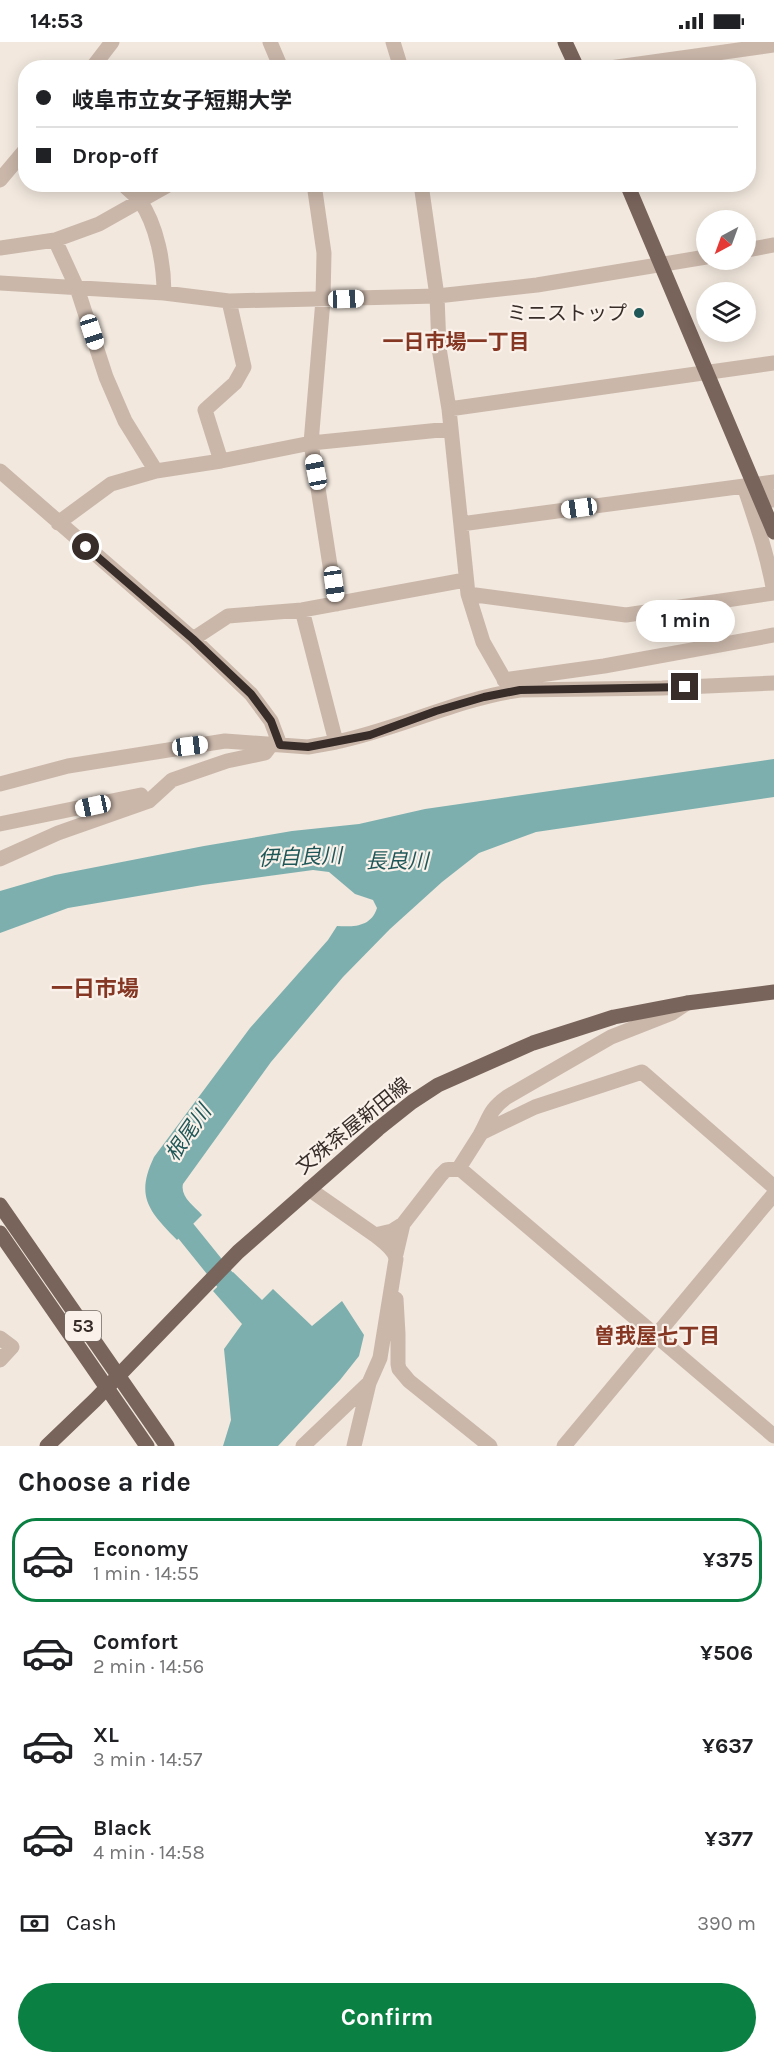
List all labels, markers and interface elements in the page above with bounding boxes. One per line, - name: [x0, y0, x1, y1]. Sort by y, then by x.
- text: 14:53: [30, 8, 83, 34]
- text: 岐阜市立女子短期大学: [72, 88, 292, 114]
- text: Drop-off: [72, 143, 158, 169]
- north arrow: [696, 210, 756, 270]
- map controls: [696, 210, 756, 342]
- button: layers: [696, 282, 756, 342]
- car: [328, 289, 364, 309]
- place label: ミニストップ: [507, 302, 627, 325]
- marker: ミニストップ: [632, 306, 646, 320]
- car: [78, 312, 106, 352]
- district label: 一日市場一丁目: [383, 330, 530, 354]
- car: [304, 453, 328, 491]
- car: [560, 497, 598, 519]
- route start: [72, 533, 99, 560]
- car: [323, 565, 345, 603]
- callout: 1 min: [636, 600, 734, 642]
- text: 1 min: [660, 609, 711, 632]
- route end: [671, 673, 698, 700]
- car: [171, 735, 209, 757]
- car: [74, 793, 112, 819]
- water label: 伊自良川: [258, 843, 344, 870]
- water label: 長良川: [366, 849, 430, 873]
- district label: 一日市場: [51, 976, 139, 1002]
- street label: 文殊茶屋新田線: [291, 1073, 415, 1179]
- water label: 根尾川: [160, 1099, 217, 1166]
- road number: 53: [65, 1311, 101, 1341]
- district label: 曽我屋七丁目: [594, 1324, 720, 1348]
- text: Choose a ride: [18, 1466, 191, 1498]
- icon: car: [21, 1533, 75, 1587]
- text: Economy: [93, 1536, 188, 1562]
- text: ¥375: [703, 1547, 753, 1573]
- text: 1 min · 14:55: [93, 1562, 199, 1585]
- icon: car: [21, 1626, 75, 1680]
- text: Comfort: [93, 1629, 178, 1655]
- text: ¥506: [700, 1640, 753, 1666]
- text: 2 min · 14:56: [93, 1655, 204, 1678]
- icon: car: [21, 1719, 75, 1773]
- text: XL: [93, 1722, 119, 1748]
- text: ¥637: [702, 1733, 753, 1759]
- text: 3 min · 14:57: [93, 1748, 202, 1771]
- icon: car: [21, 1812, 75, 1866]
- text: Black: [93, 1815, 152, 1841]
- text: ¥377: [705, 1826, 753, 1852]
- text: 4 min · 14:58: [93, 1841, 205, 1864]
- icon: cash: [18, 1907, 51, 1940]
- text: Cash: [66, 1910, 116, 1936]
- text: 390 m: [697, 1912, 756, 1935]
- button: Confirm: [18, 1983, 756, 2052]

